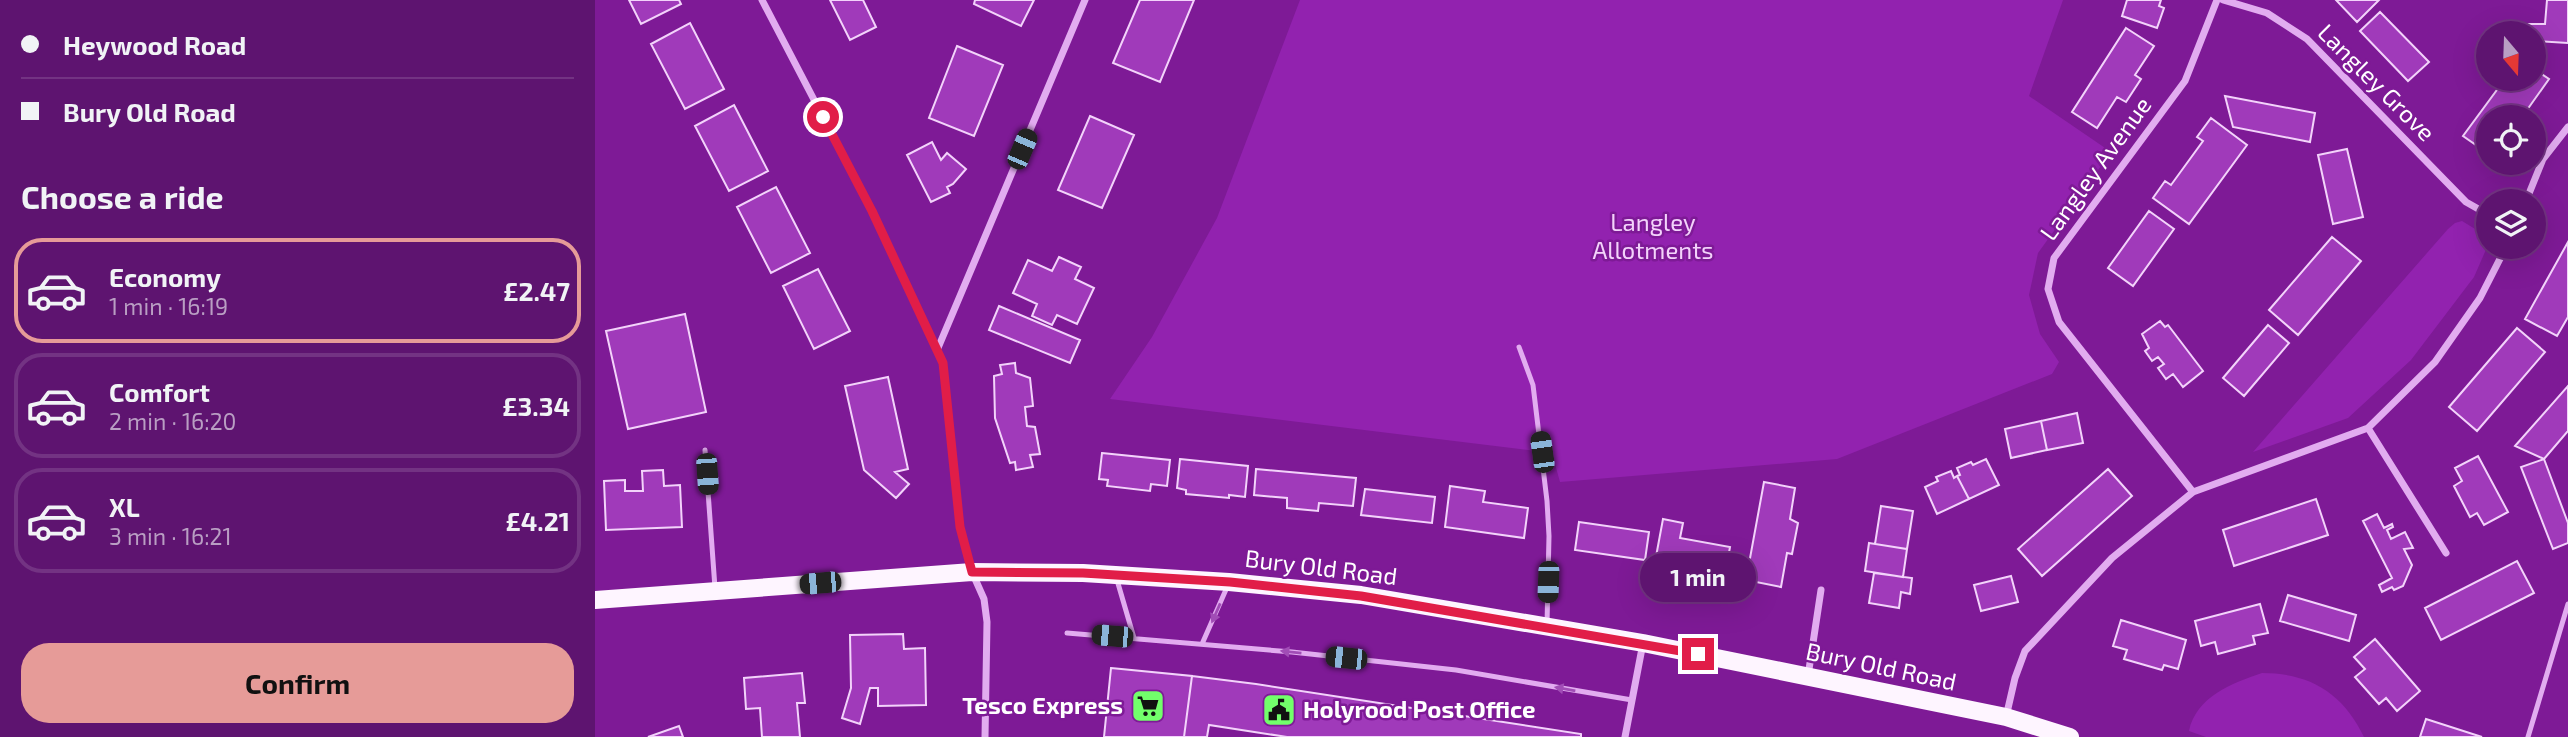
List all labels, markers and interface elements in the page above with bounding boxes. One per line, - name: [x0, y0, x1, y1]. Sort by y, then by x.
- street label: Langley Grove: [2312, 17, 2442, 147]
- north arrow: [2476, 21, 2546, 91]
- map controls: [2476, 21, 2546, 259]
- text: Heywood Road: [63, 29, 246, 60]
- street label: Langley Avenue: [2033, 91, 2157, 245]
- text: Bury Old Road: [63, 96, 236, 127]
- route start: [807, 101, 839, 133]
- button: locate: [2476, 105, 2546, 175]
- car: [1005, 126, 1040, 172]
- text: Choose a ride: [21, 177, 224, 215]
- button: layers: [2476, 189, 2546, 259]
- park label: Langley Allotments: [1592, 207, 1714, 264]
- icon: car: [25, 259, 88, 322]
- text: Economy: [109, 261, 221, 292]
- text: £2.47: [503, 275, 570, 306]
- text: 1 min · 16:19: [109, 292, 228, 320]
- icon: car: [25, 374, 88, 437]
- text: Comfort: [109, 376, 210, 407]
- text: £3.34: [502, 390, 570, 421]
- text: 2 min · 16:20: [109, 407, 237, 435]
- car: [1529, 430, 1556, 474]
- car: [696, 452, 719, 496]
- icon: car: [25, 489, 88, 552]
- text: XL: [109, 491, 140, 522]
- text: £4.21: [506, 505, 570, 536]
- text: 3 min · 16:21: [109, 522, 232, 550]
- street label: Bury Old Road: [1243, 543, 1399, 590]
- callout: 1 min: [1640, 552, 1756, 602]
- car: [1537, 561, 1560, 603]
- text: 1 min: [1670, 563, 1726, 591]
- car: [799, 571, 842, 595]
- one-way arrow: [1210, 603, 1222, 623]
- car: [1091, 624, 1134, 648]
- street label: Bury Old Road: [1803, 635, 1959, 696]
- route end: [1682, 638, 1714, 670]
- button: Confirm: [21, 643, 574, 723]
- car: [1325, 645, 1368, 671]
- one-way arrow: [1280, 647, 1302, 658]
- one-way arrow: [1554, 683, 1576, 694]
- supermarket icon: Tesco Express: [1129, 687, 1167, 725]
- place label: Tesco Express: [962, 690, 1123, 719]
- public building icon: Holyrood Post Office: [1260, 691, 1298, 729]
- place label: Holyrood Post Office: [1303, 694, 1536, 723]

